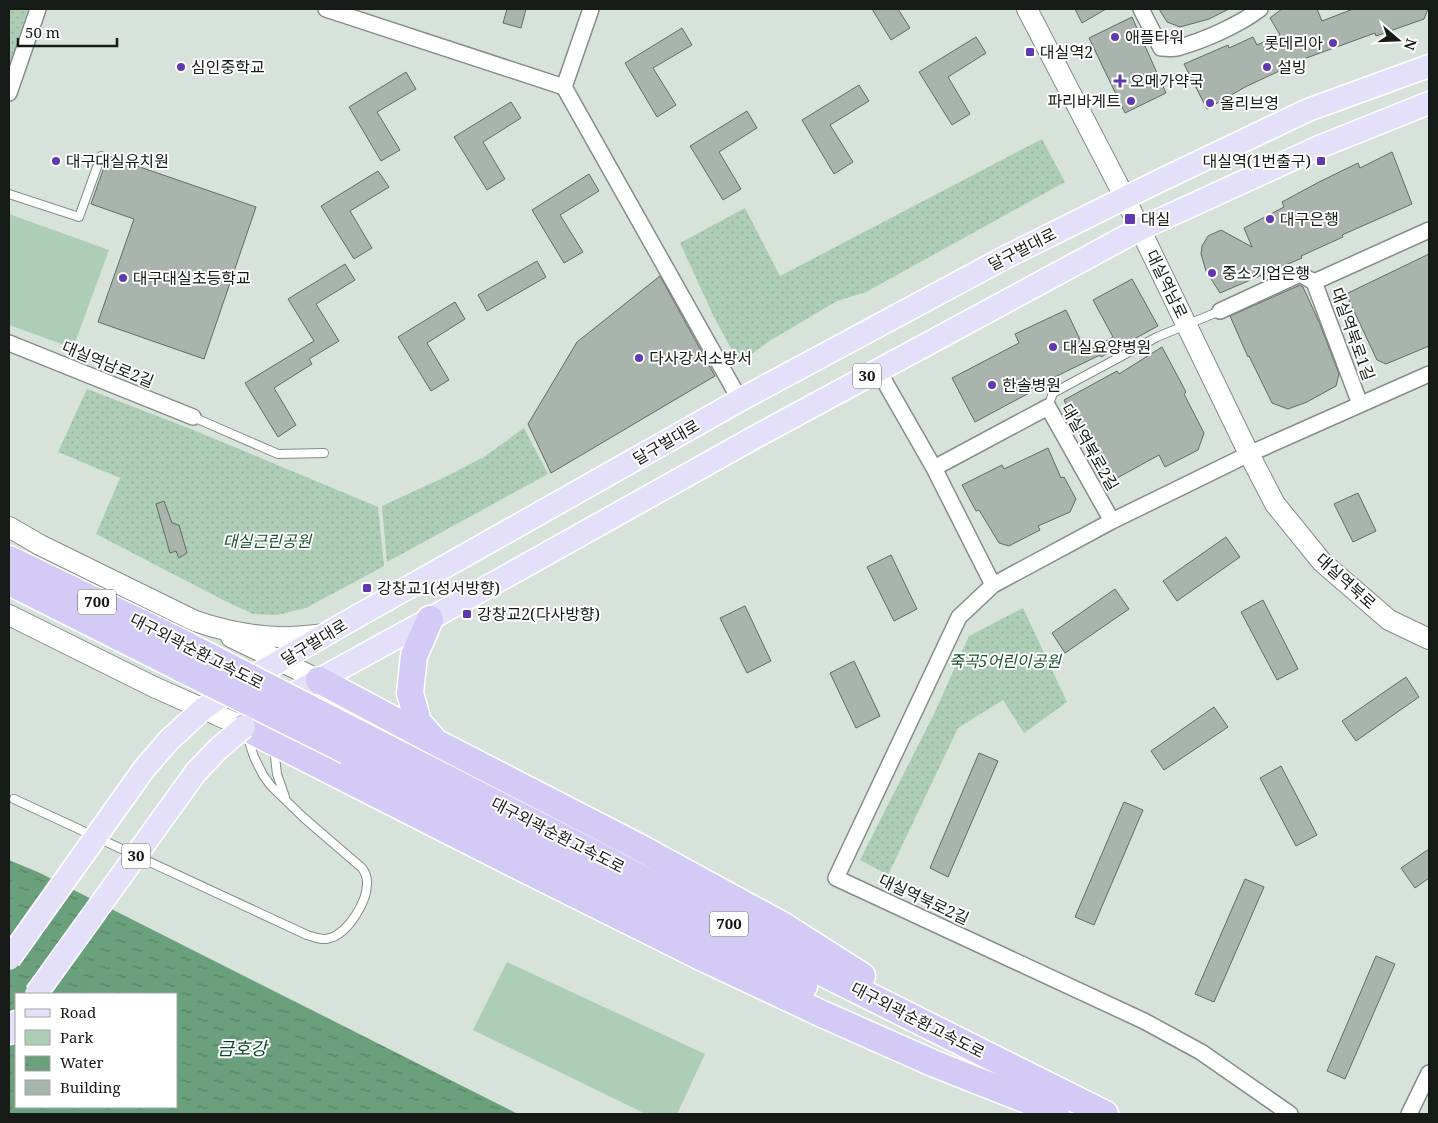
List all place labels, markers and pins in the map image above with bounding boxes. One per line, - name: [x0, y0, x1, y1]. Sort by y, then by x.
- place label: 애플타워: [1125, 26, 1184, 48]
- marker: 애플타워: [1109, 31, 1121, 43]
- place label: 롯데리아: [1264, 32, 1323, 54]
- marker: 롯데리아: [1327, 37, 1339, 49]
- place label: 대실역2: [1040, 41, 1093, 63]
- marker: 대실역2: [1024, 46, 1036, 58]
- place label: 심인중학교: [191, 56, 265, 78]
- place label: 설빙: [1277, 56, 1306, 78]
- marker: 심인중학교: [175, 61, 187, 73]
- marker: 설빙: [1261, 61, 1273, 73]
- place label: 오메가약국: [1130, 70, 1204, 92]
- marker: 오메가약국: [1114, 75, 1126, 87]
- place label: 파리바게트: [1047, 90, 1121, 112]
- place label: 올리브영: [1220, 92, 1279, 114]
- marker: 파리바게트: [1125, 95, 1137, 107]
- marker: 올리브영: [1204, 97, 1216, 109]
- place label: 대구대실유치원: [66, 150, 169, 172]
- place label: 대실역(1번출구): [1203, 150, 1311, 172]
- marker: 대구대실유치원: [50, 155, 62, 167]
- marker: 대실역(1번출구): [1315, 155, 1327, 167]
- place label: 대실: [1141, 208, 1170, 230]
- place label: 대구은행: [1280, 208, 1339, 230]
- marker: 대실: [1123, 212, 1137, 226]
- marker: 대구은행: [1264, 213, 1276, 225]
- place label: 중소기업은행: [1222, 262, 1310, 284]
- place label: 대구대실초등학교: [133, 267, 251, 289]
- marker: 중소기업은행: [1206, 267, 1218, 279]
- marker: 대구대실초등학교: [117, 272, 129, 284]
- place label: 대실요양병원: [1063, 336, 1151, 358]
- marker: 대실요양병원: [1047, 341, 1059, 353]
- place label: 다사강서소방서: [649, 347, 752, 369]
- marker: 다사강서소방서: [633, 352, 645, 364]
- place label: 한솔병원: [1002, 374, 1061, 396]
- marker: 한솔병원: [986, 379, 998, 391]
- place label: 강창교1(성서방향): [377, 577, 500, 599]
- marker: 강창교1(성서방향): [361, 582, 373, 594]
- place label: 강창교2(다사방향): [477, 603, 600, 625]
- marker: 강창교2(다사방향): [461, 608, 473, 620]

